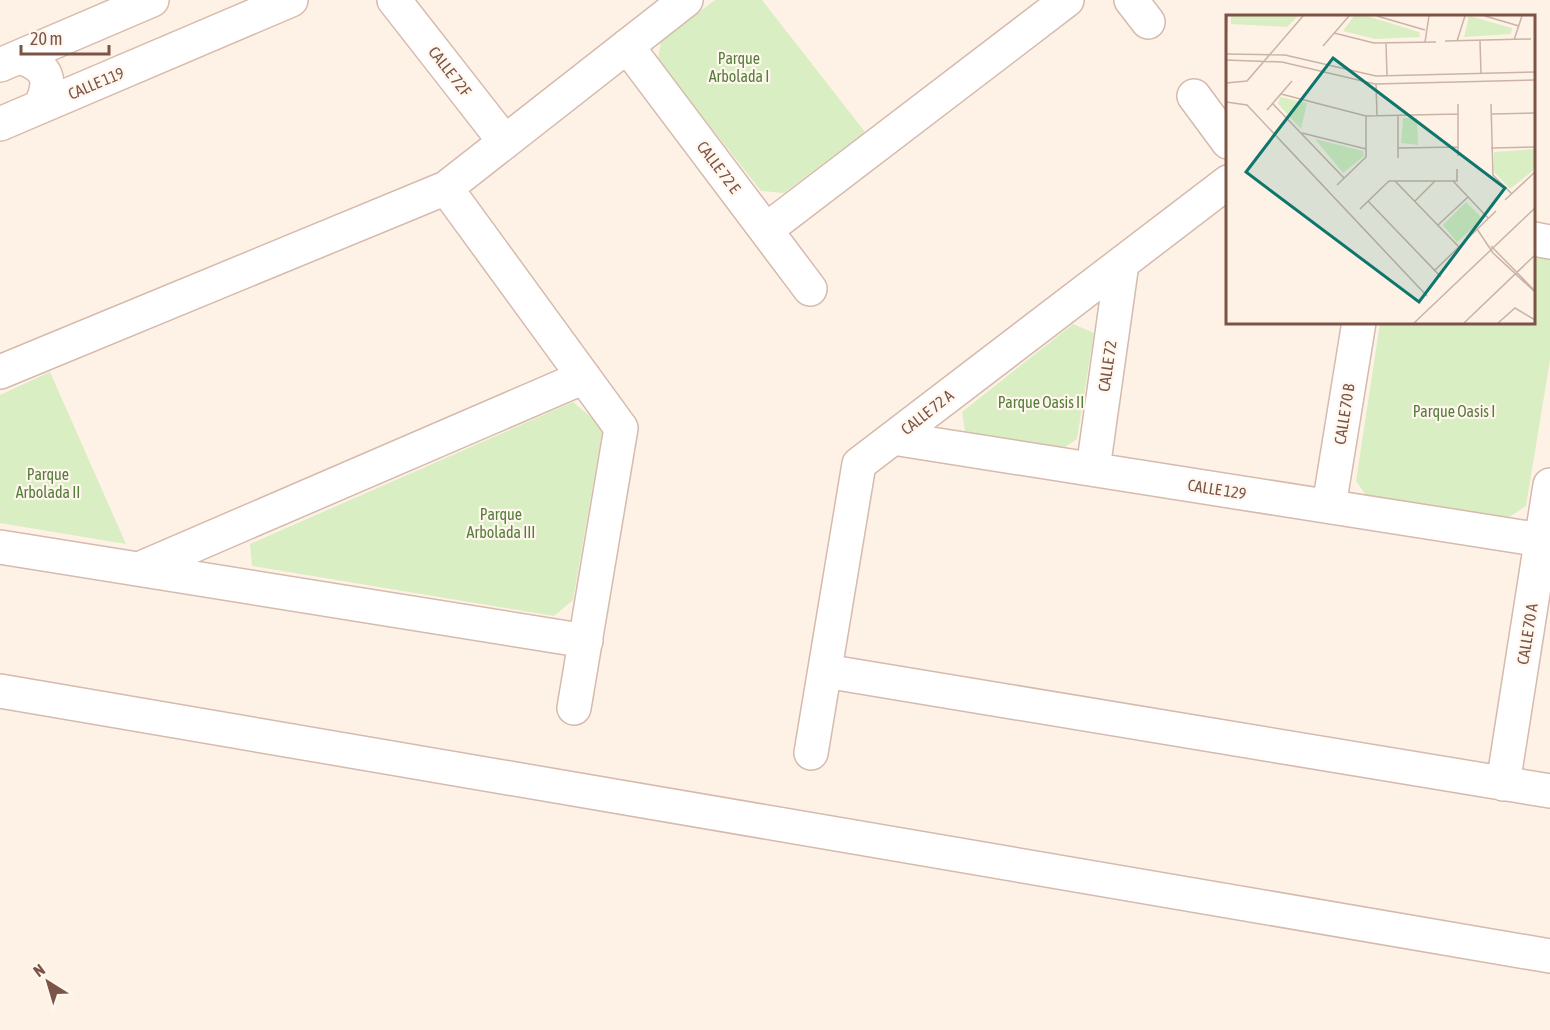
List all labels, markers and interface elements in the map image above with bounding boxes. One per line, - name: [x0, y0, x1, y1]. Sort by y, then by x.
- inset map: [1226, 15, 1535, 324]
- scale bar: [21, 18, 110, 56]
- text: 20 m: [30, 28, 62, 49]
- street label: CALLE 72F: [425, 43, 475, 100]
- park label: Parque Arbolada I: [709, 49, 769, 85]
- street label: CALLE 119: [65, 63, 127, 103]
- street label: CALLE 72 E: [694, 137, 744, 197]
- street label: CALLE 72: [1095, 339, 1119, 393]
- street label: CALLE 70 B: [1330, 382, 1358, 446]
- street label: CALLE 72 A: [897, 386, 957, 438]
- park label: Parque Oasis II: [998, 393, 1084, 412]
- park label: Parque Oasis I: [1413, 402, 1495, 421]
- park label: Parque Arbolada II: [16, 465, 80, 501]
- street label: CALLE 129: [1186, 475, 1248, 503]
- park label: Parque Arbolada III: [467, 505, 535, 541]
- street label: CALLE 70 A: [1513, 602, 1541, 666]
- north arrow: [18, 952, 78, 1012]
- text: N: [30, 960, 48, 980]

